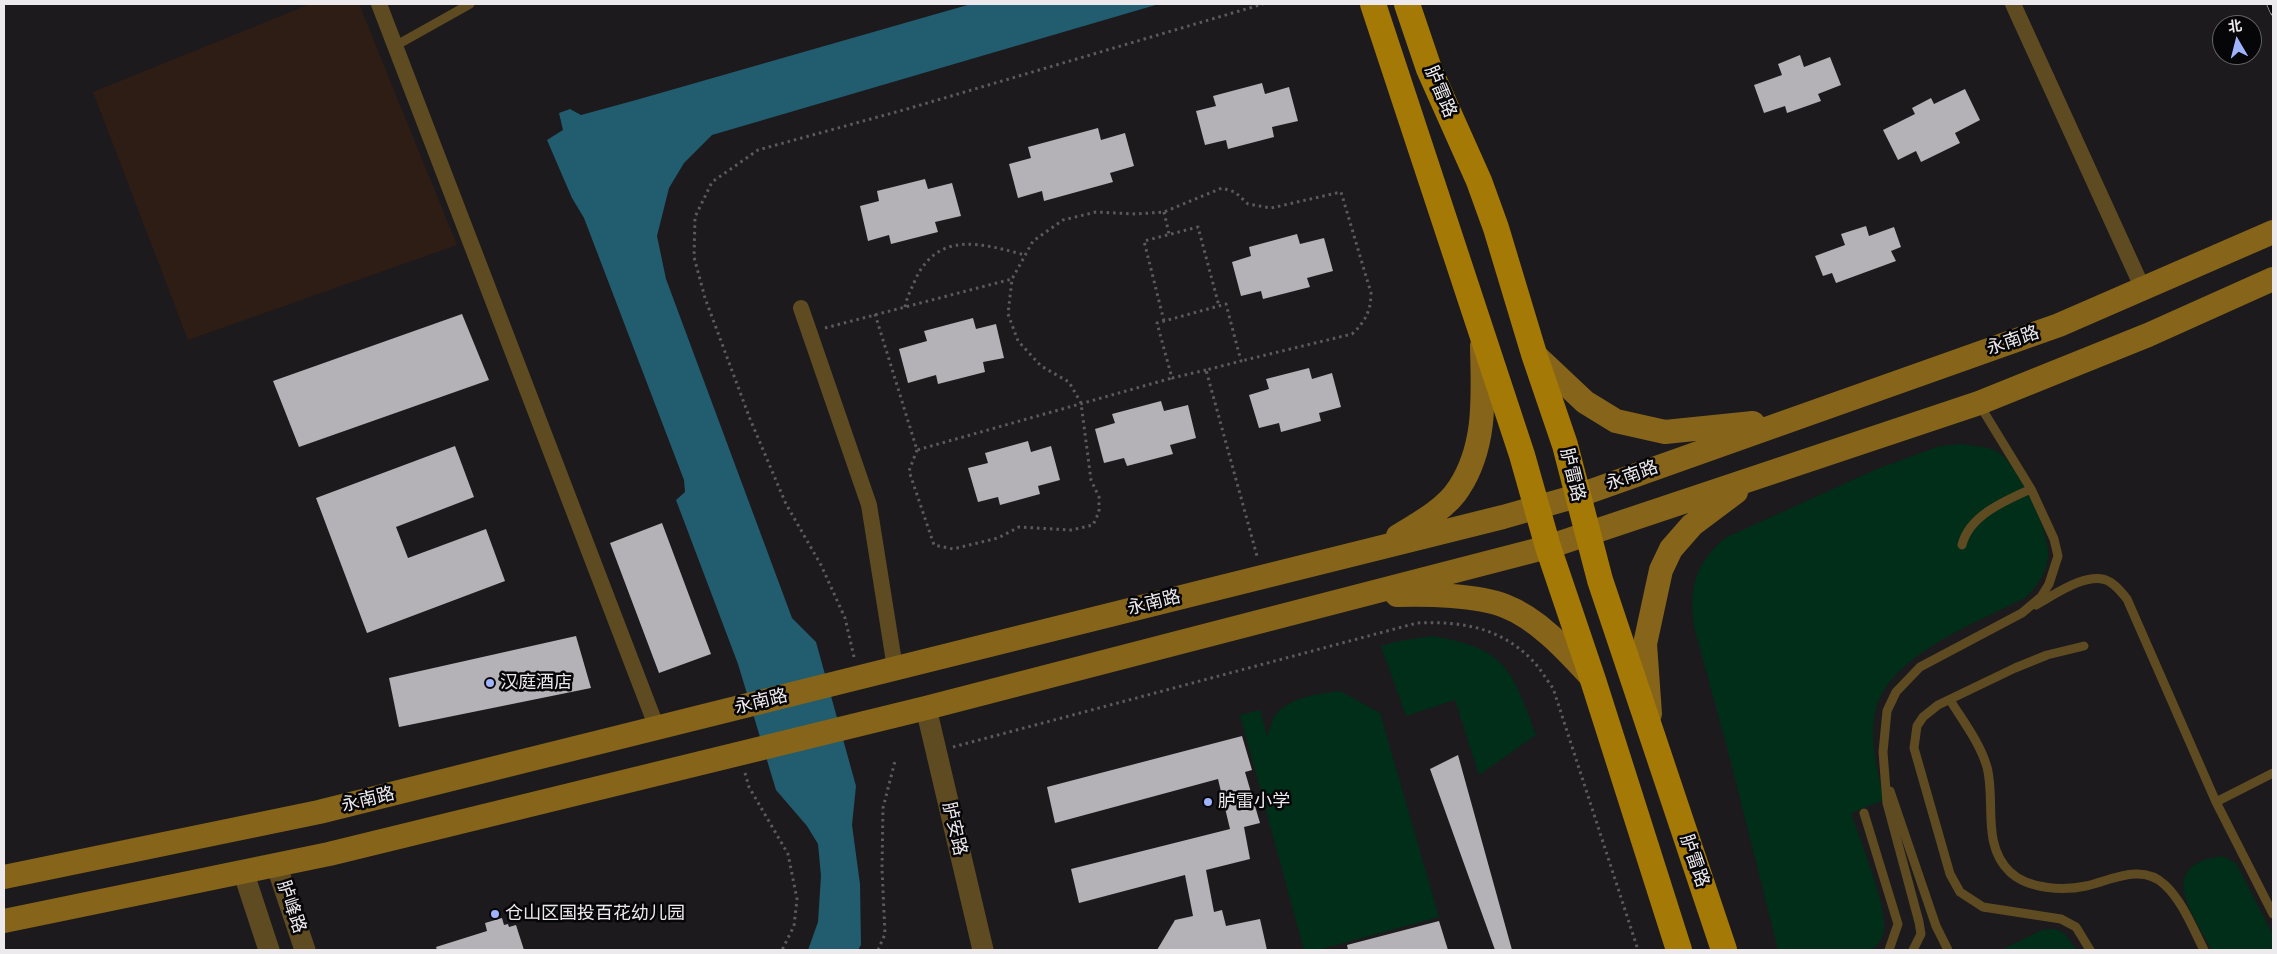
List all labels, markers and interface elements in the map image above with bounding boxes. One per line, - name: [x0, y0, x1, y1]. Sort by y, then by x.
- north arrow: [2212, 15, 2262, 65]
- text: 北: [2227, 17, 2243, 35]
- street label: 胪雷路: [1420, 63, 1460, 121]
- street label: 永南路: [1984, 322, 2042, 360]
- street label: 胪雷路: [1555, 446, 1589, 504]
- street label: 永南路: [1603, 457, 1661, 495]
- street label: 永南路: [1125, 586, 1183, 620]
- place label: 汉庭酒店: [500, 672, 572, 694]
- marker: 汉庭酒店: [484, 677, 496, 689]
- street label: 永南路: [732, 685, 790, 719]
- street label: 永南路: [339, 783, 397, 817]
- place label: 胪雷小学: [1218, 791, 1290, 813]
- marker: 胪雷小学: [1202, 796, 1214, 808]
- street label: 胪安路: [937, 800, 971, 858]
- street label: 胪雷路: [1675, 832, 1713, 890]
- street label: 胪峰路: [272, 878, 310, 936]
- place label: 仓山区国投百花幼儿园: [505, 903, 685, 925]
- marker: 仓山区国投百花幼儿园: [489, 908, 501, 920]

